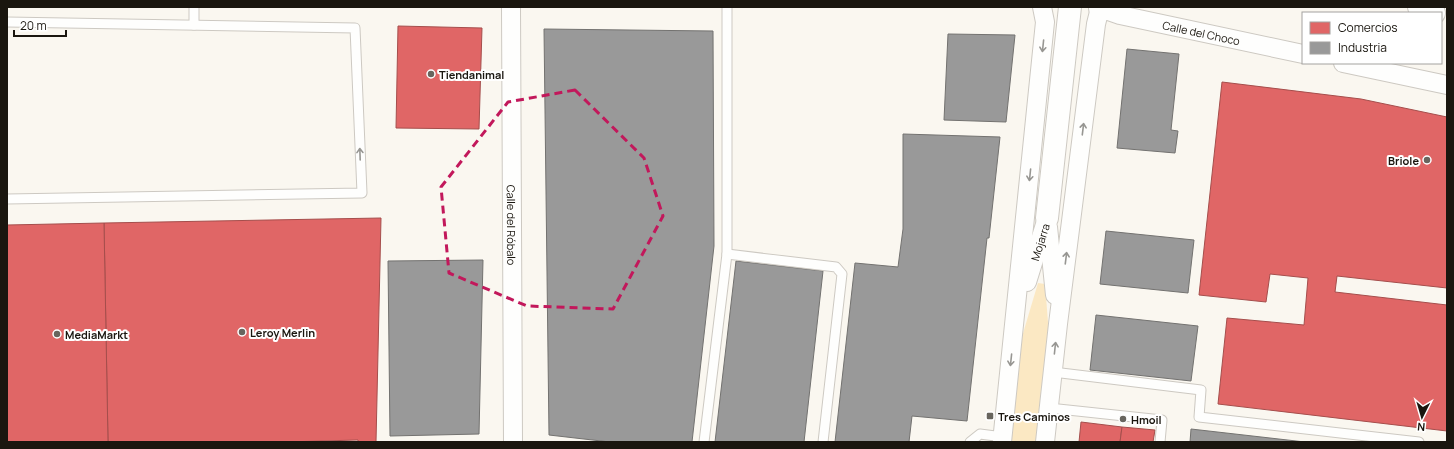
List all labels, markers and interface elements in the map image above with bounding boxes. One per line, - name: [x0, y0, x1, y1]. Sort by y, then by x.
- scale bar: [14, 12, 66, 38]
- legend: [1302, 12, 1442, 64]
- text: 20 m: [20, 17, 47, 34]
- street label: Calle del Choco: [1161, 17, 1242, 48]
- text: Comercios: [1338, 19, 1398, 36]
- one-way arrow: [1039, 39, 1046, 52]
- text: Industria: [1338, 39, 1387, 56]
- place label: Tiendanimal: [439, 67, 504, 82]
- marker: Tiendanimal: [426, 69, 436, 79]
- one-way arrow: [1079, 123, 1087, 136]
- one-way arrow: [356, 148, 364, 161]
- place label: Briole: [1388, 153, 1419, 168]
- marker: Briole: [1422, 155, 1432, 165]
- one-way arrow: [1026, 168, 1033, 181]
- street label: Calle del Róbalo: [504, 185, 520, 266]
- street label: Mojarra: [1027, 221, 1052, 263]
- one-way arrow: [1062, 252, 1070, 265]
- place label: Leroy Merlin: [250, 325, 315, 340]
- place label: MediaMarkt: [65, 327, 128, 342]
- marker: Leroy Merlin: [237, 327, 247, 337]
- marker: MediaMarkt: [52, 329, 62, 339]
- one-way arrow: [1052, 342, 1059, 355]
- one-way arrow: [1007, 353, 1015, 366]
- north arrow: [1402, 397, 1442, 437]
- place label: Tres Caminos: [998, 409, 1070, 424]
- marker: Tres Caminos: [985, 411, 995, 421]
- place label: Hmoil: [1131, 412, 1162, 427]
- marker: Hmoil: [1118, 414, 1128, 424]
- text: N: [1416, 420, 1426, 435]

